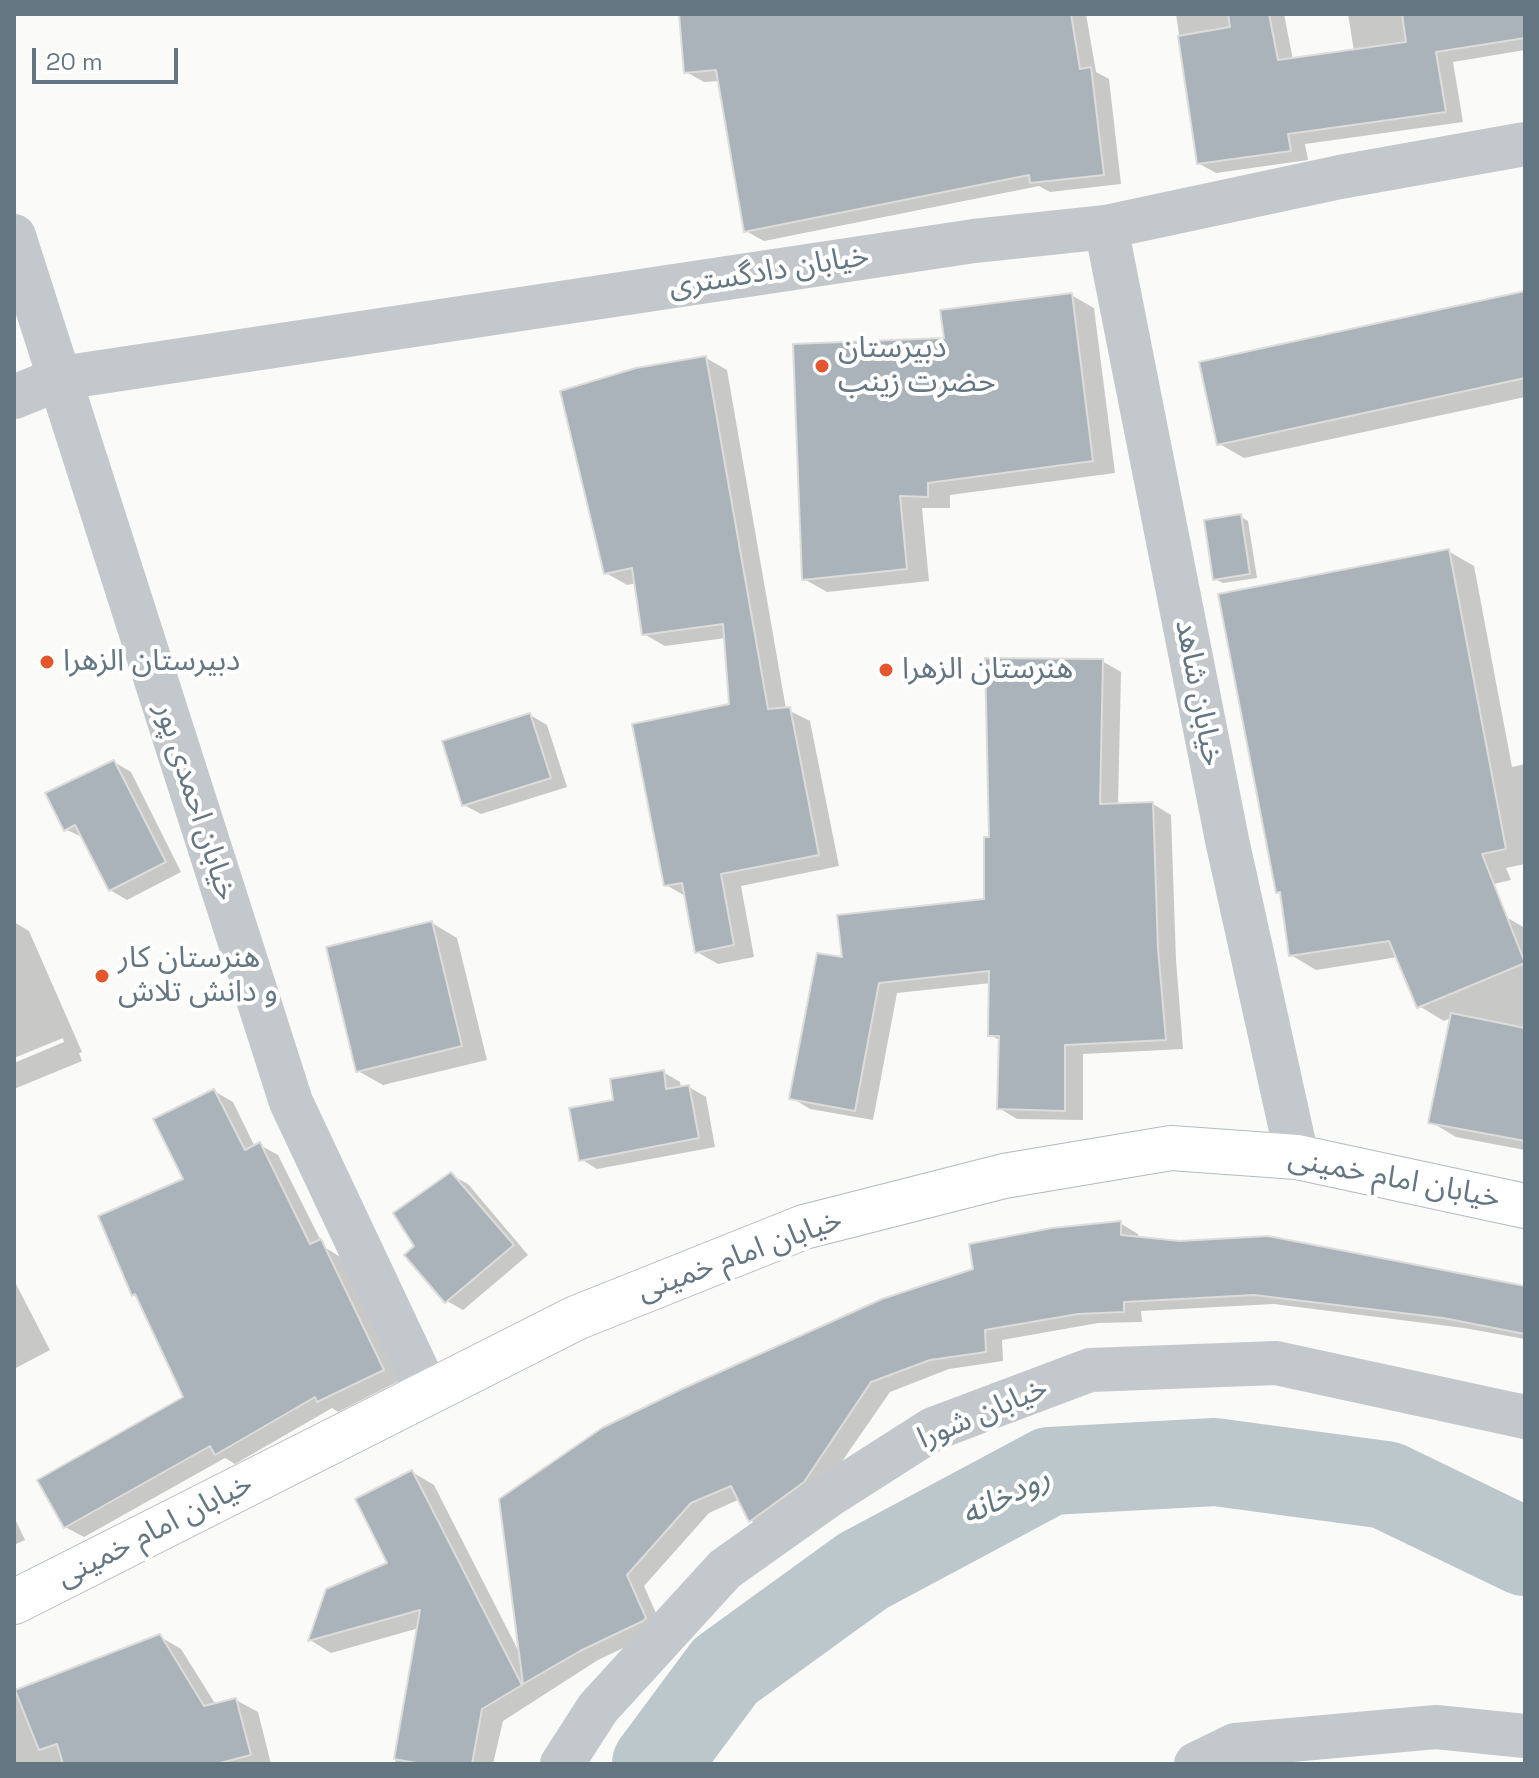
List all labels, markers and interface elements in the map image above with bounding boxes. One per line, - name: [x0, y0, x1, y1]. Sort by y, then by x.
- scale bar: [36, 32, 182, 82]
- text: 20 m: [46, 46, 103, 77]
- street label: خیابان دادگستری: [666, 238, 872, 306]
- place label: دبیرستان حضرت زینب: [838, 331, 996, 402]
- marker: دبیرستان حضرت زینب: [813, 357, 831, 375]
- street label: خیابان شاهد: [1166, 617, 1230, 769]
- place label: دبیرستان الزهرا: [63, 644, 240, 680]
- place label: هنرستان الزهرا: [902, 652, 1073, 688]
- marker: دبیرستان الزهرا: [38, 653, 56, 671]
- marker: هنرستان الزهرا: [877, 661, 895, 679]
- street label: خیابان احمدی پور: [146, 699, 244, 905]
- place label: هنرستان کار و دانش تلاش: [118, 941, 278, 1012]
- marker: هنرستان کار و دانش تلاش: [93, 967, 111, 985]
- street label: خیابان امام خمینی: [1285, 1141, 1503, 1217]
- street label: خیابان امام خمینی: [633, 1202, 847, 1310]
- street label: خیابان شورا: [913, 1371, 1053, 1457]
- water label: رودخانه: [956, 1459, 1056, 1535]
- street label: خیابان امام خمینی: [51, 1466, 259, 1596]

